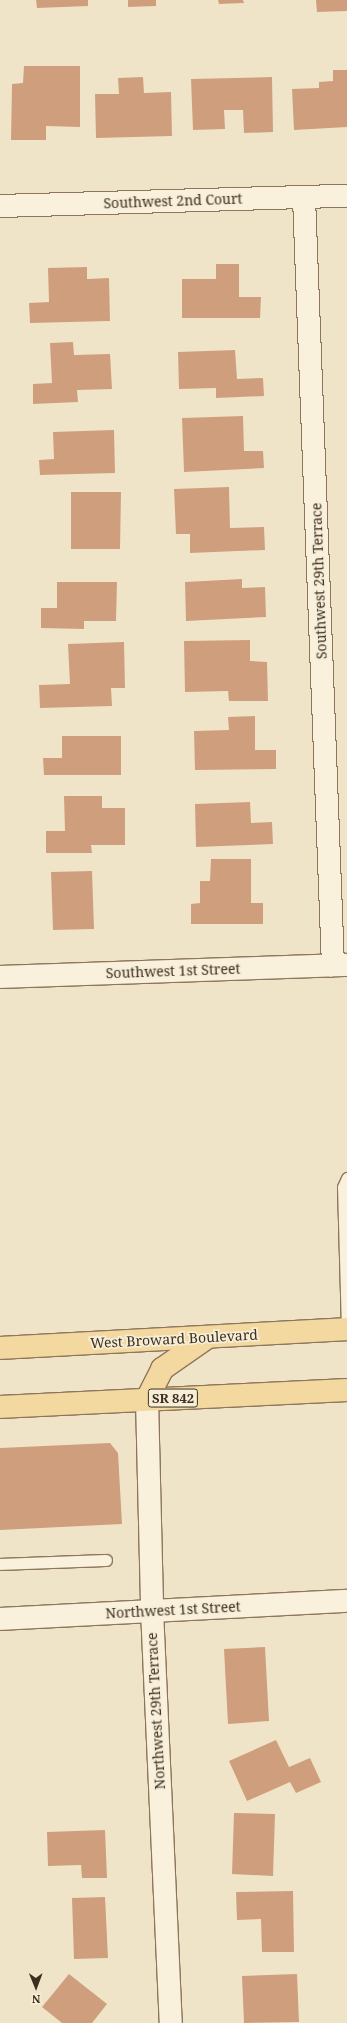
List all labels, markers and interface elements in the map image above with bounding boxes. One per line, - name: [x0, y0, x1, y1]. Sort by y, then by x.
- street label: Southwest 2nd Court: [103, 190, 243, 212]
- street label: Southwest 29th Terrace: [308, 503, 330, 659]
- street label: Southwest 1st Street: [105, 960, 241, 982]
- street label: West Broward Boulevard: [90, 1326, 258, 1352]
- road number: SR 842: [147, 1387, 199, 1409]
- street label: Northwest 1st Street: [105, 1598, 241, 1622]
- street label: Northwest 29th Terrace: [143, 1632, 169, 1790]
- north arrow: [16, 1967, 56, 2007]
- text: N: [32, 1992, 41, 2007]

